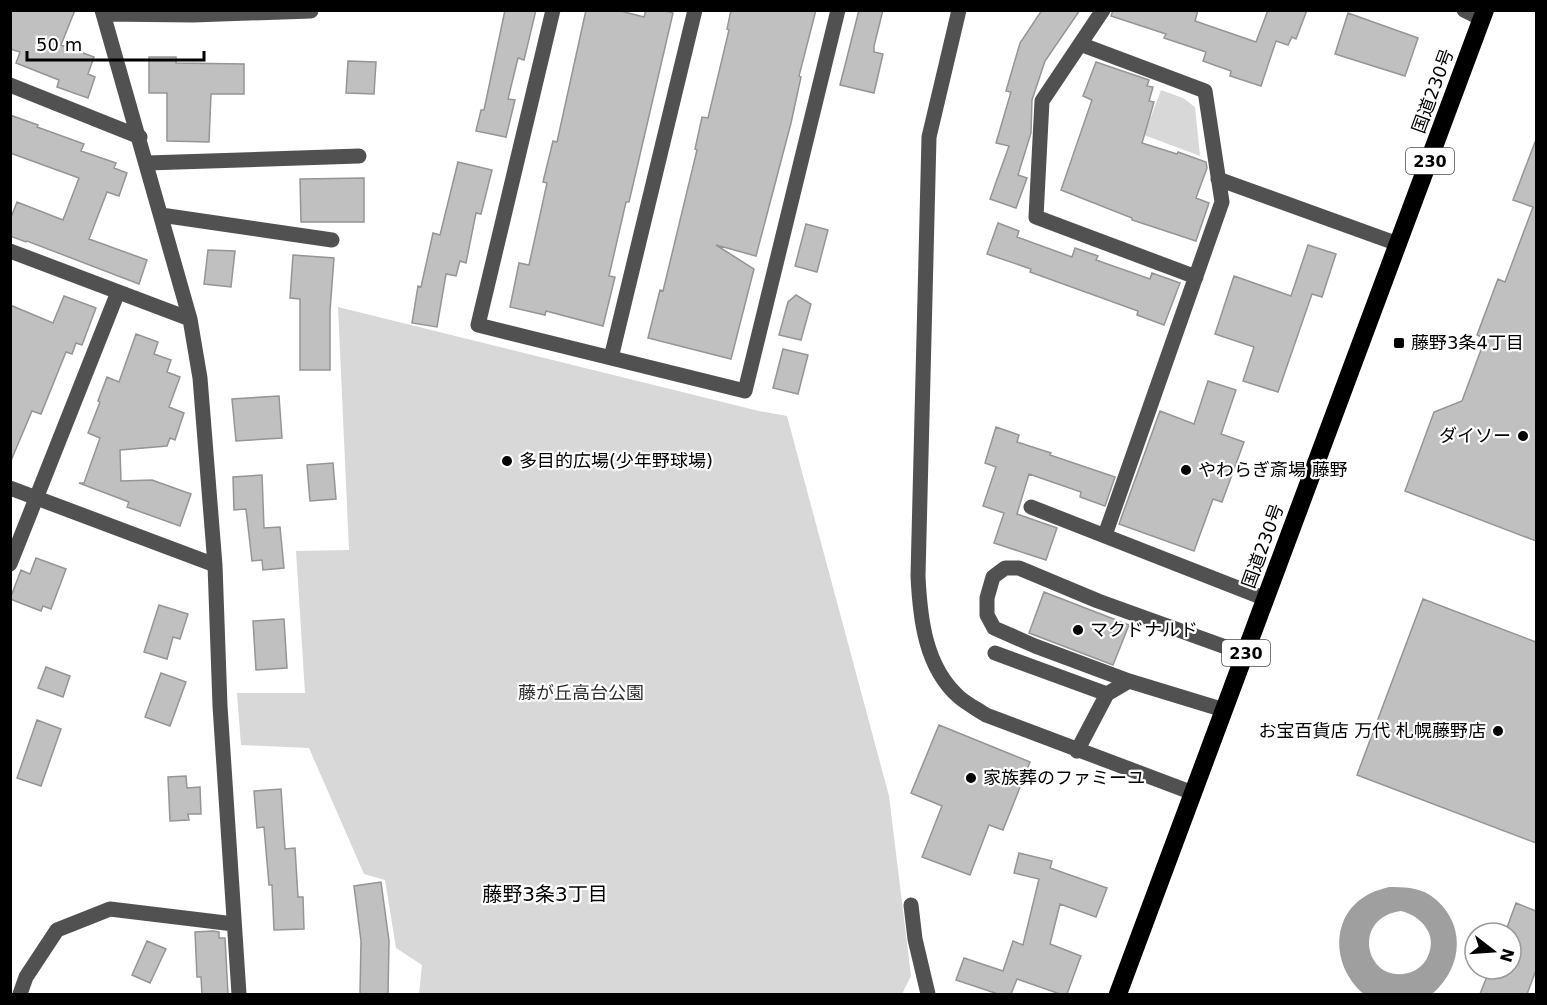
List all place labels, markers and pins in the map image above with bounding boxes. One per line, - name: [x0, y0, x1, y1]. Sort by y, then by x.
- place label: 藤野3条4丁目: [1411, 332, 1524, 353]
- marker: 藤野3条4丁目: [1392, 336, 1406, 350]
- place label: ダイソー: [1439, 425, 1511, 446]
- marker: ダイソー: [1516, 429, 1530, 443]
- place label: 多目的広場(少年野球場): [519, 450, 713, 471]
- marker: 多目的広場(少年野球場): [500, 454, 514, 468]
- place label: やわらぎ斎場 藤野: [1198, 459, 1348, 480]
- marker: やわらぎ斎場 藤野: [1179, 463, 1193, 477]
- place label: マクドナルド: [1090, 619, 1198, 640]
- marker: マクドナルド: [1071, 623, 1085, 637]
- place label: お宝百貨店 万代 札幌藤野店: [1259, 720, 1486, 741]
- marker: お宝百貨店 万代 札幌藤野店: [1491, 724, 1505, 738]
- place label: 家族葬のファミーユ: [983, 767, 1145, 788]
- marker: 家族葬のファミーユ: [964, 771, 978, 785]

